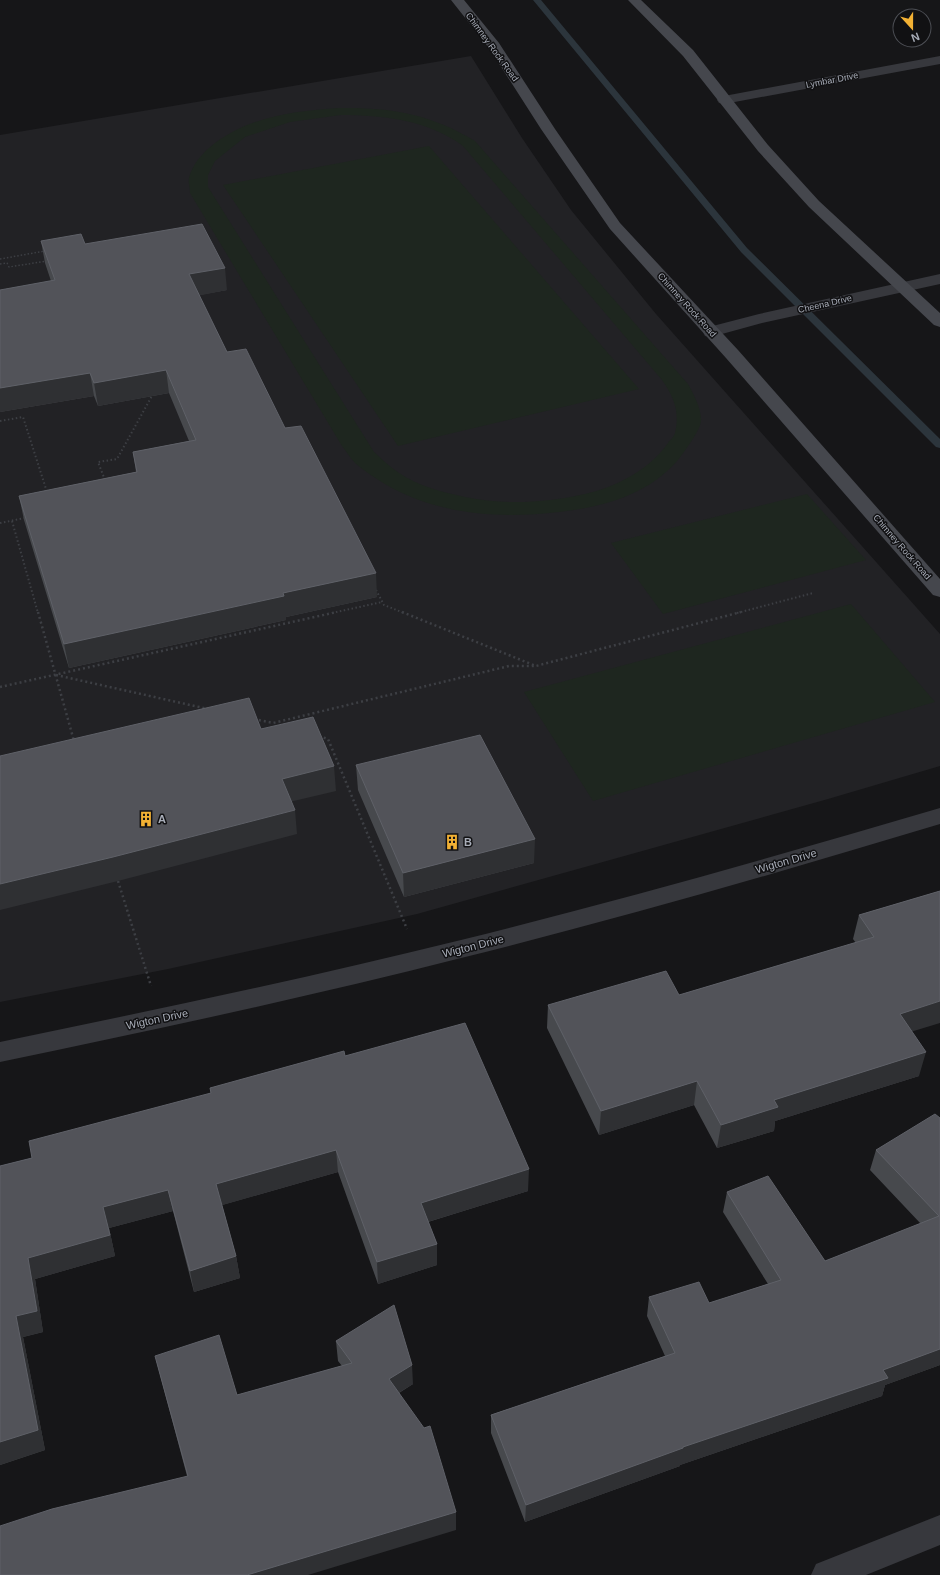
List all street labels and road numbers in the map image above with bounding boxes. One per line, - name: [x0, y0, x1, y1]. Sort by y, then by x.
- street label: Chimney Rock Road: [464, 11, 520, 83]
- street label: Lymbar Drive: [805, 70, 859, 90]
- street label: Chimney Rock Road: [656, 271, 718, 339]
- street label: Cheena Drive: [797, 293, 853, 315]
- street label: Chimney Rock Road: [871, 513, 933, 581]
- street label: Wigton Drive: [754, 847, 818, 875]
- street label: Wigton Drive: [441, 933, 505, 959]
- street label: Wigton Drive: [125, 1007, 189, 1031]

